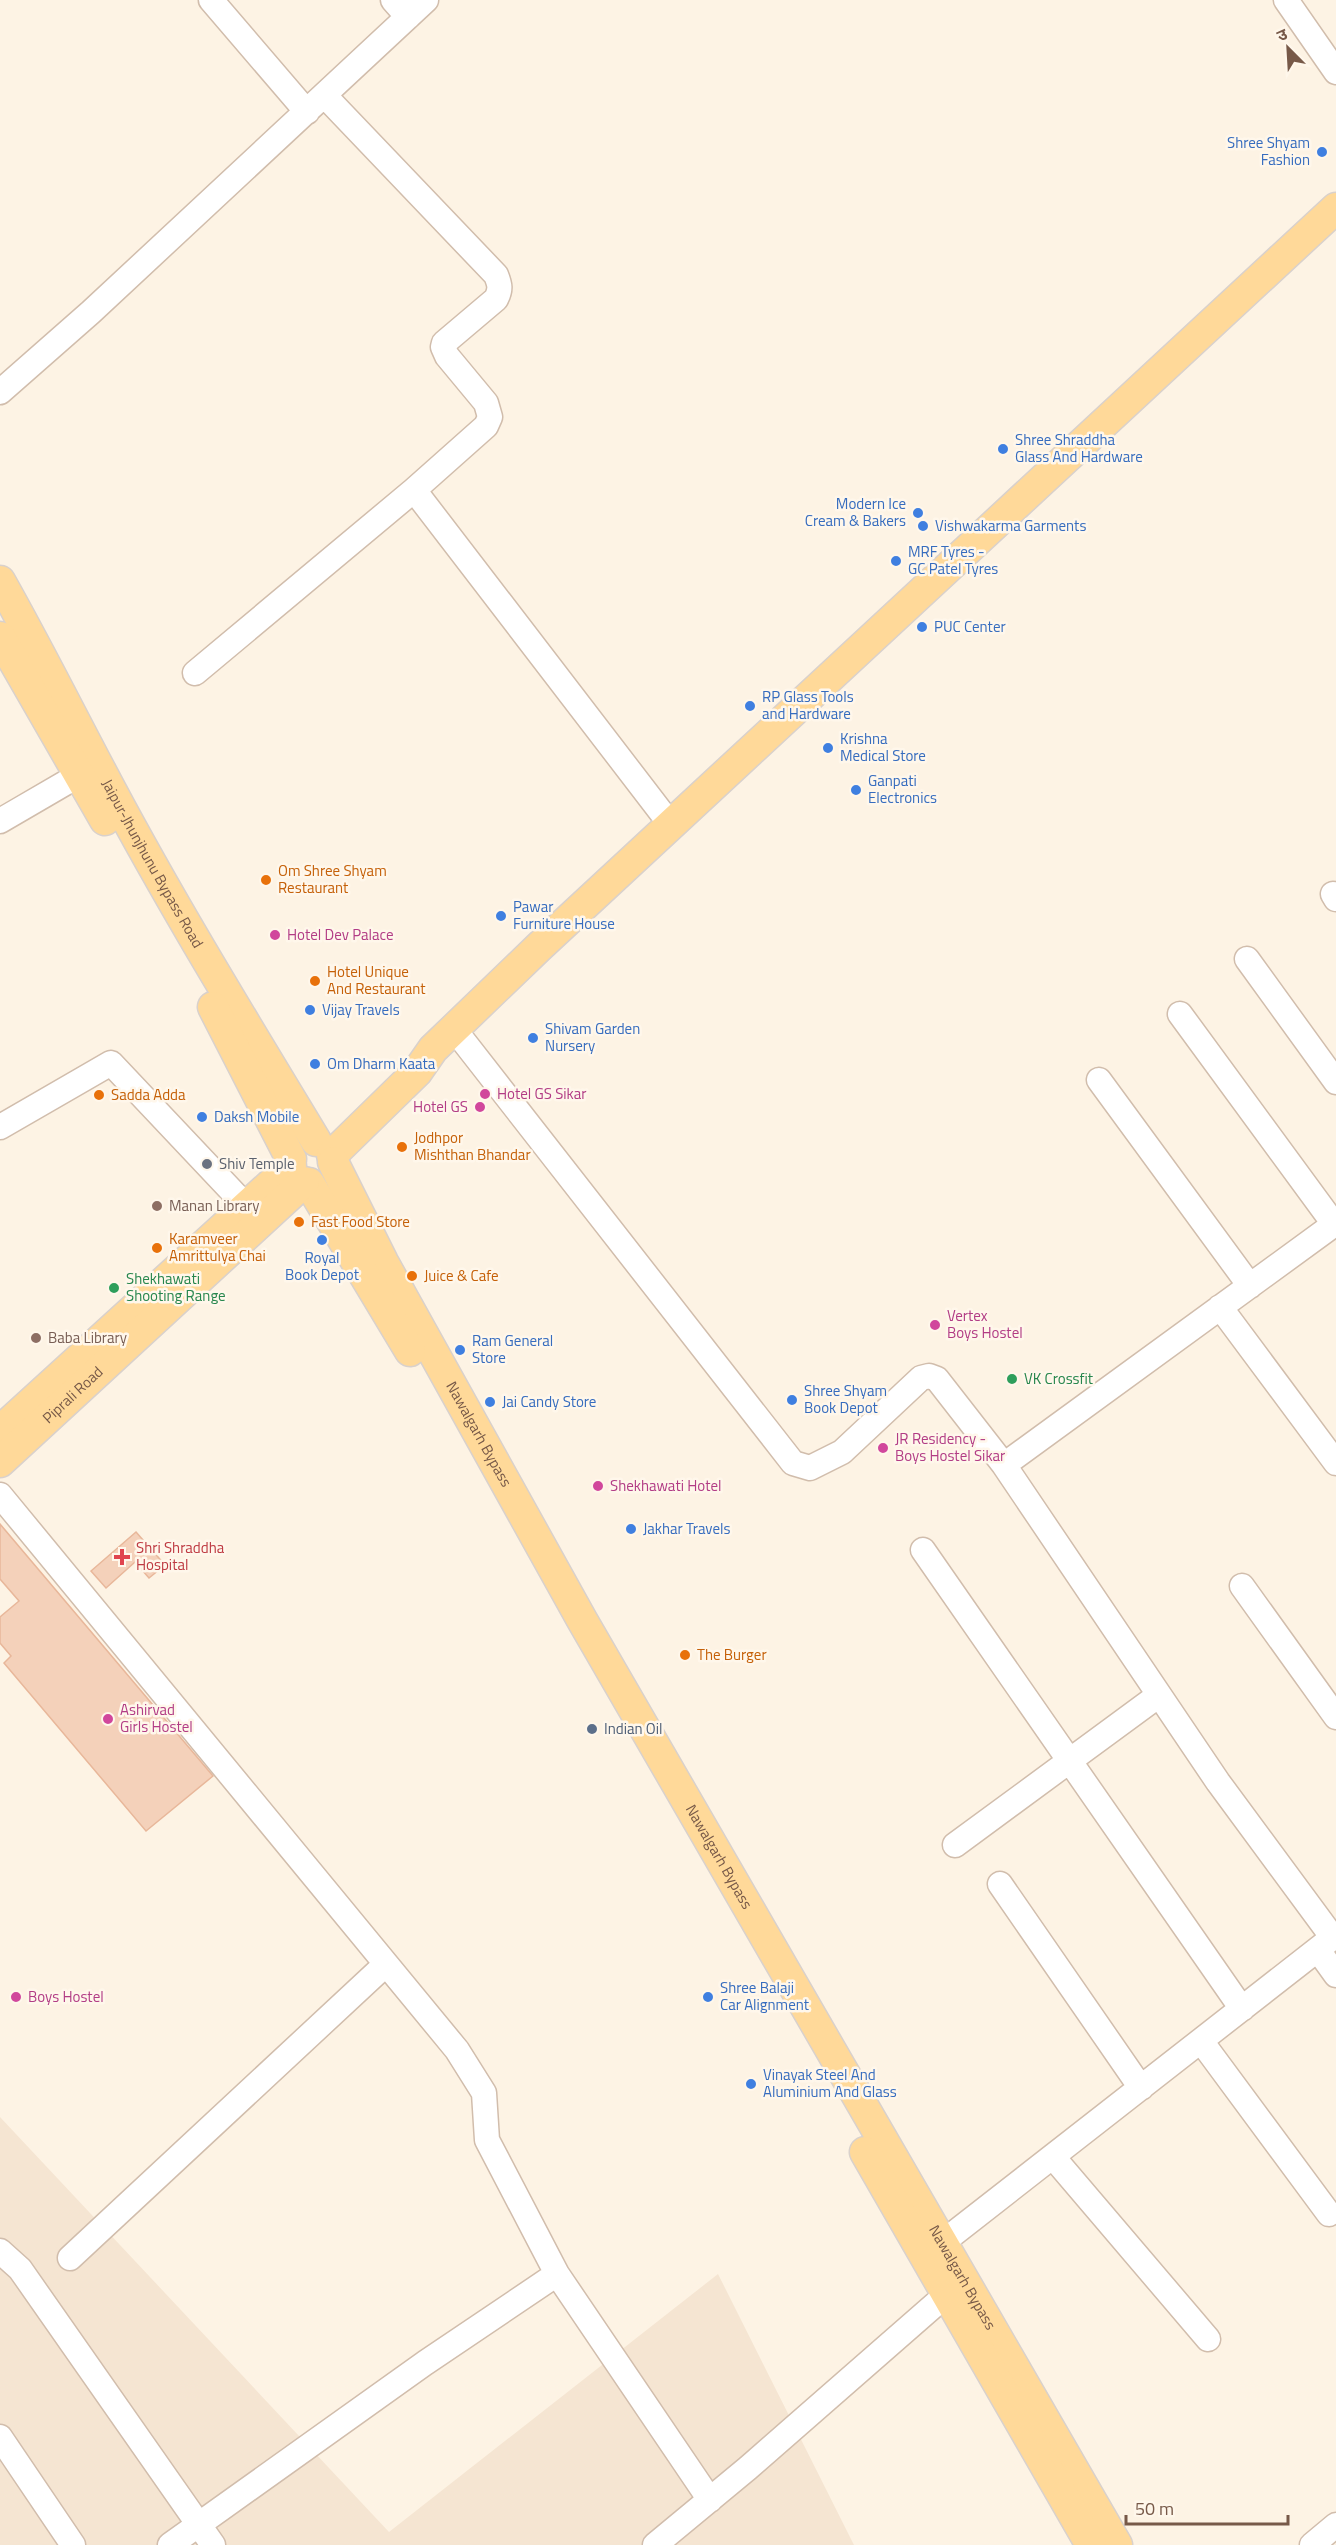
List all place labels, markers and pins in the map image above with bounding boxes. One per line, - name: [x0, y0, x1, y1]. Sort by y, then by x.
- place label: Shree Shyam Fashion: [1227, 131, 1310, 171]
- marker: Shree Shyam Fashion: [1315, 145, 1329, 159]
- place label: Shree Shraddha Glass And Hardware: [1015, 428, 1143, 468]
- marker: Shree Shraddha Glass And Hardware: [996, 442, 1010, 456]
- place label: Modern Ice Cream & Bakers: [805, 492, 906, 532]
- marker: Modern Ice Cream & Bakers: [911, 506, 925, 520]
- place label: Vishwakarma Garments: [935, 514, 1086, 537]
- marker: Vishwakarma Garments: [916, 519, 930, 533]
- place label: MRF Tyres - GC Patel Tyres: [908, 540, 998, 580]
- marker: MRF Tyres - GC Patel Tyres: [889, 554, 903, 568]
- place label: PUC Center: [934, 615, 1006, 638]
- marker: PUC Center: [915, 620, 929, 634]
- place label: RP Glass Tools and Hardware: [762, 685, 854, 725]
- marker: RP Glass Tools and Hardware: [743, 699, 757, 713]
- place label: Krishna Medical Store: [840, 727, 926, 767]
- marker: Krishna Medical Store: [821, 741, 835, 755]
- place label: Ganpati Electronics: [868, 769, 937, 809]
- marker: Ganpati Electronics: [849, 783, 863, 797]
- place label: Om Shree Shyam Restaurant: [278, 859, 387, 899]
- marker: Om Shree Shyam Restaurant: [259, 873, 273, 887]
- place label: Pawar Furniture House: [513, 895, 615, 935]
- marker: Pawar Furniture House: [494, 909, 508, 923]
- place label: Hotel Dev Palace: [287, 923, 394, 946]
- marker: Hotel Dev Palace: [268, 928, 282, 942]
- place label: Hotel Unique And Restaurant: [327, 960, 426, 1000]
- marker: Hotel Unique And Restaurant: [308, 974, 322, 988]
- place label: Vijay Travels: [322, 998, 400, 1021]
- marker: Vijay Travels: [303, 1003, 317, 1017]
- place label: Shivam Garden Nursery: [545, 1017, 640, 1057]
- marker: Shivam Garden Nursery: [526, 1031, 540, 1045]
- place label: Om Dharm Kaata: [327, 1052, 436, 1075]
- marker: Om Dharm Kaata: [308, 1057, 322, 1071]
- place label: Hotel GS Sikar: [497, 1082, 586, 1105]
- place label: Sadda Adda: [111, 1083, 186, 1106]
- marker: Hotel GS Sikar: [478, 1087, 492, 1101]
- marker: Sadda Adda: [92, 1088, 106, 1102]
- place label: Hotel GS: [413, 1095, 468, 1118]
- marker: Hotel GS: [473, 1100, 487, 1114]
- place label: Daksh Mobile: [214, 1105, 299, 1128]
- marker: Daksh Mobile: [195, 1110, 209, 1124]
- place label: Jodhpor Mishthan Bhandar: [414, 1126, 531, 1166]
- marker: Jodhpor Mishthan Bhandar: [395, 1140, 409, 1154]
- place label: Shiv Temple: [219, 1152, 295, 1175]
- marker: Shiv Temple: [200, 1157, 214, 1171]
- place label: Manan Library: [169, 1194, 260, 1217]
- marker: Manan Library: [150, 1199, 164, 1213]
- place label: Fast Food Store: [311, 1210, 410, 1233]
- marker: Fast Food Store: [292, 1215, 306, 1229]
- place label: Karamveer Amrittulya Chai: [169, 1227, 266, 1267]
- marker: Royal Book Depot: [315, 1233, 329, 1247]
- marker: Karamveer Amrittulya Chai: [150, 1241, 164, 1255]
- place label: Royal Book Depot: [285, 1246, 360, 1286]
- place label: Juice & Cafe: [424, 1264, 499, 1287]
- place label: Shekhawati Shooting Range: [126, 1267, 226, 1307]
- marker: Juice & Cafe: [405, 1269, 419, 1283]
- marker: Shekhawati Shooting Range: [107, 1281, 121, 1295]
- place label: Vertex Boys Hostel: [947, 1304, 1023, 1344]
- marker: Vertex Boys Hostel: [928, 1318, 942, 1332]
- place label: Baba Library: [48, 1326, 127, 1349]
- place label: Ram General Store: [472, 1329, 553, 1369]
- marker: Baba Library: [29, 1331, 43, 1345]
- marker: Ram General Store: [453, 1343, 467, 1357]
- place label: VK Crossfit: [1024, 1367, 1094, 1390]
- marker: VK Crossfit: [1005, 1372, 1019, 1386]
- place label: Shree Shyam Book Depot: [804, 1379, 887, 1419]
- place label: Jai Candy Store: [502, 1390, 596, 1413]
- marker: Shree Shyam Book Depot: [785, 1393, 799, 1407]
- marker: Jai Candy Store: [483, 1395, 497, 1409]
- place label: JR Residency - Boys Hostel Sikar: [895, 1427, 1005, 1467]
- marker: JR Residency - Boys Hostel Sikar: [876, 1441, 890, 1455]
- place label: Shekhawati Hotel: [610, 1474, 721, 1497]
- marker: Shekhawati Hotel: [591, 1479, 605, 1493]
- place label: Jakhar Travels: [643, 1517, 730, 1540]
- marker: Jakhar Travels: [624, 1522, 638, 1536]
- place label: Shri Shraddha Hospital: [136, 1536, 225, 1576]
- marker: Shri Shraddha Hospital: [113, 1548, 131, 1566]
- place label: The Burger: [697, 1643, 767, 1666]
- marker: The Burger: [678, 1648, 692, 1662]
- place label: Ashirvad Girls Hostel: [120, 1698, 193, 1738]
- marker: Ashirvad Girls Hostel: [101, 1712, 115, 1726]
- place label: Indian Oil: [604, 1717, 663, 1740]
- marker: Indian Oil: [585, 1722, 599, 1736]
- place label: Shree Balaji Car Alignment: [720, 1976, 810, 2016]
- place label: Boys Hostel: [28, 1985, 104, 2008]
- marker: Boys Hostel: [9, 1990, 23, 2004]
- marker: Shree Balaji Car Alignment: [701, 1990, 715, 2004]
- place label: Vinayak Steel And Aluminium And Glass: [763, 2063, 897, 2103]
- marker: Vinayak Steel And Aluminium And Glass: [744, 2077, 758, 2091]

